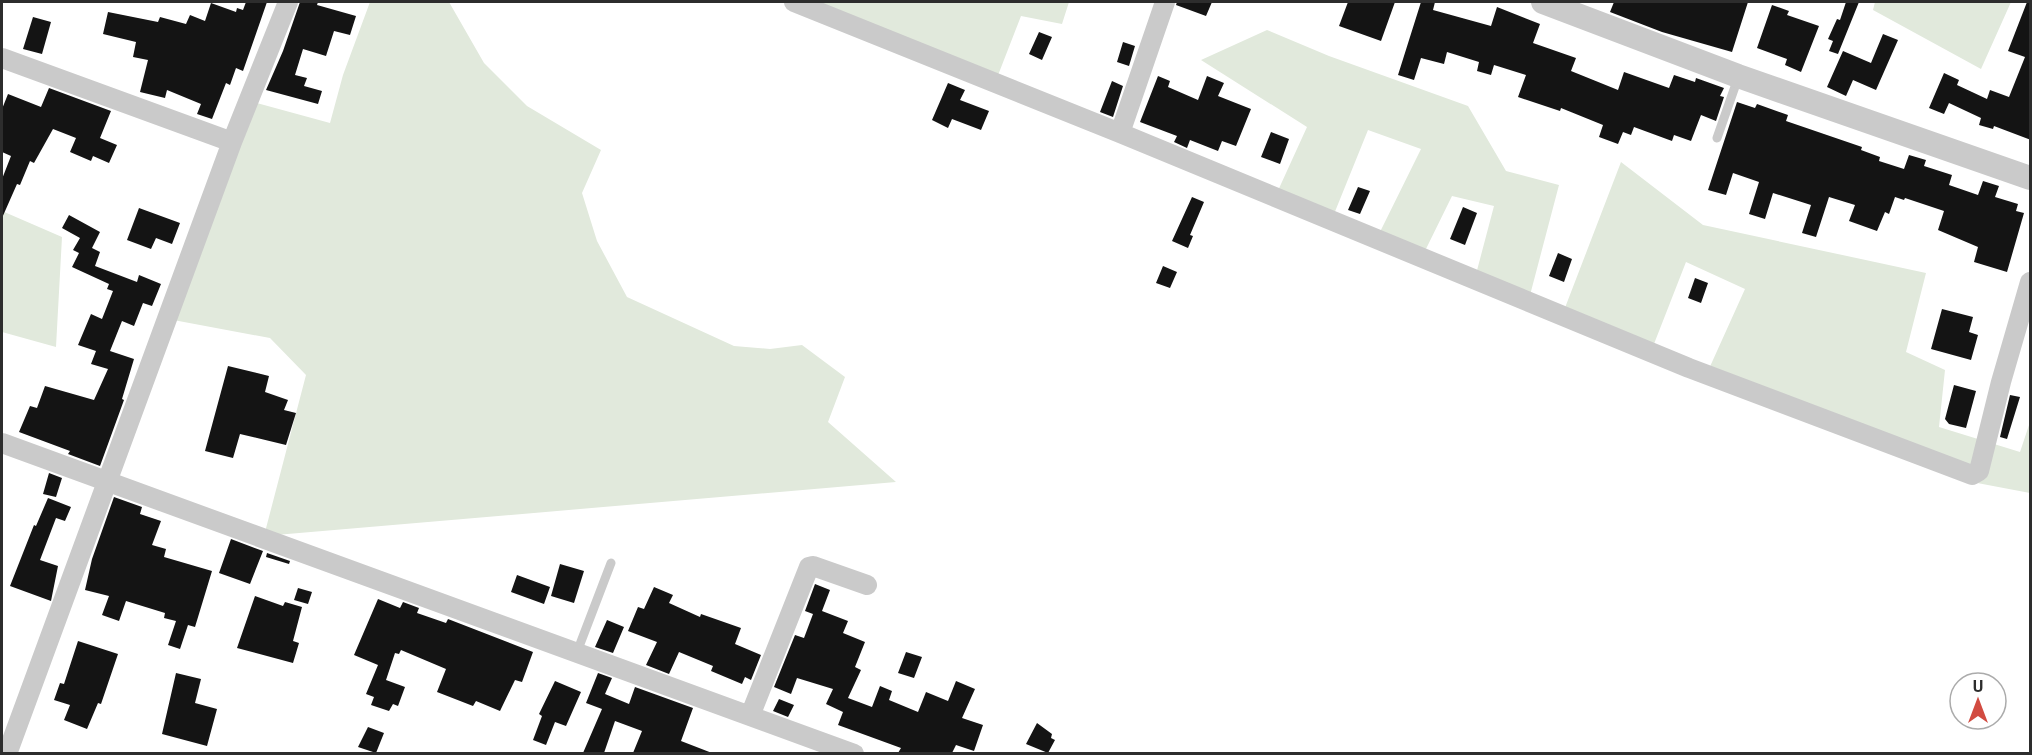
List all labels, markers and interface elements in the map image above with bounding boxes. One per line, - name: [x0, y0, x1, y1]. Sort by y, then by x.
- north arrow: [1948, 671, 2008, 731]
- text: U: [1973, 677, 1983, 696]

